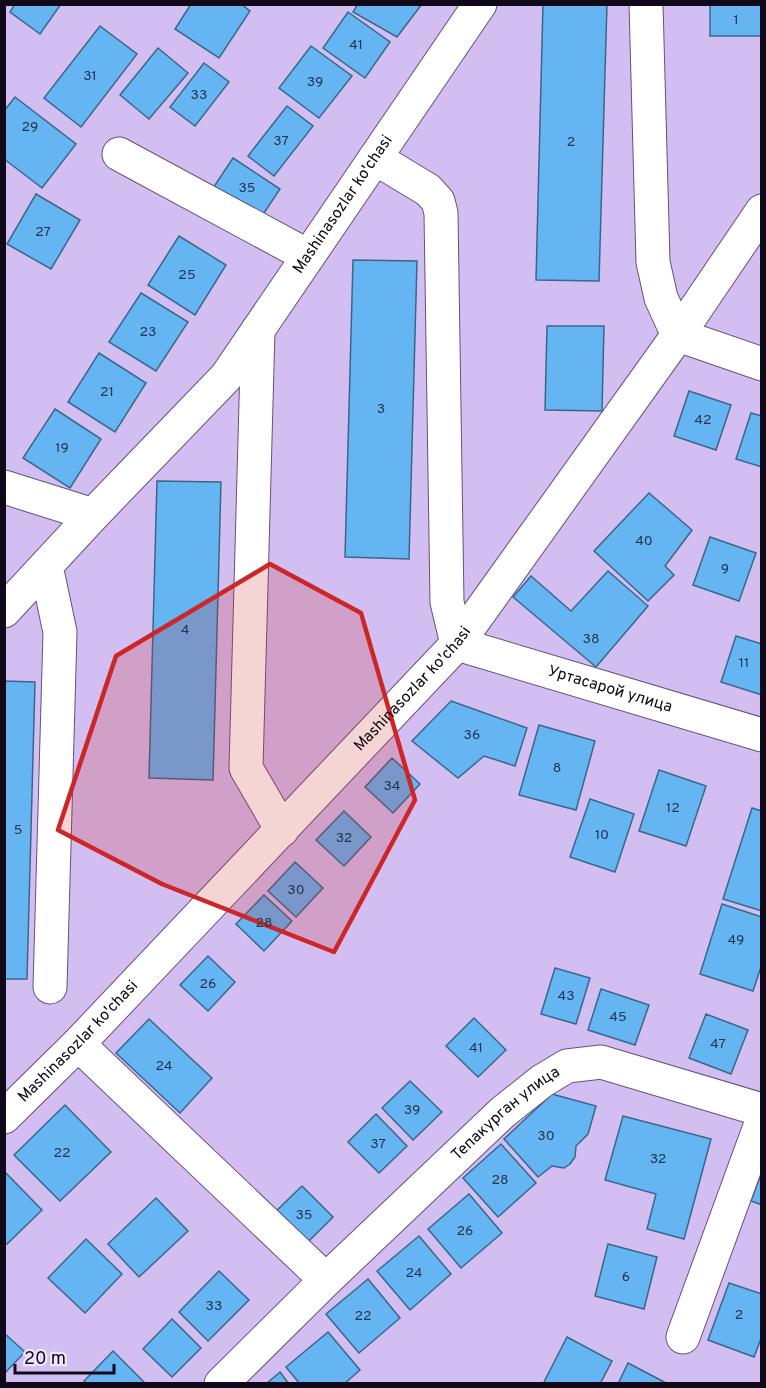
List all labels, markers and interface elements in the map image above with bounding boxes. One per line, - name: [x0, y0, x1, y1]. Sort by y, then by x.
- house number: 1: [733, 12, 739, 29]
- house number: 41: [349, 37, 363, 54]
- house number: 31: [83, 68, 97, 85]
- house number: 39: [307, 74, 323, 91]
- house number: 33: [191, 87, 207, 104]
- house number: 29: [22, 119, 38, 136]
- street label: Mashinasozlar ko'chasi: [289, 132, 398, 278]
- house number: 37: [273, 133, 289, 150]
- house number: 2: [567, 134, 575, 151]
- house number: 35: [238, 180, 256, 197]
- house number: 27: [35, 224, 51, 241]
- house number: 25: [178, 267, 196, 284]
- house number: 23: [140, 324, 157, 341]
- house number: 21: [100, 384, 114, 401]
- house number: 3: [377, 401, 385, 418]
- house number: 42: [694, 412, 712, 429]
- house number: 19: [55, 440, 69, 457]
- house number: 40: [635, 533, 653, 550]
- house number: 9: [721, 561, 729, 578]
- house number: 4: [181, 622, 189, 639]
- street label: Mashinasozlar ko'chasi: [350, 623, 476, 756]
- house number: 38: [583, 631, 599, 648]
- house number: 11: [739, 655, 749, 672]
- street label: Уртасарой улица: [545, 662, 675, 718]
- house number: 36: [464, 727, 480, 744]
- house number: 8: [553, 760, 561, 777]
- house number: 34: [383, 778, 401, 795]
- house number: 12: [666, 800, 680, 817]
- house number: 5: [14, 822, 22, 839]
- house number: 10: [595, 827, 609, 844]
- house number: 32: [336, 830, 352, 847]
- house number: 30: [287, 882, 305, 899]
- house number: 28: [255, 915, 273, 932]
- house number: 49: [728, 932, 744, 949]
- street label: Mashinasozlar ko'chasi: [14, 976, 143, 1107]
- house number: 26: [200, 976, 216, 993]
- house number: 43: [557, 988, 575, 1005]
- house number: 45: [609, 1009, 627, 1026]
- house number: 47: [710, 1036, 726, 1053]
- house number: 41: [469, 1040, 483, 1057]
- house number: 24: [155, 1058, 173, 1075]
- street label: Тепакурган улица: [448, 1062, 564, 1165]
- house number: 39: [404, 1102, 420, 1119]
- house number: 30: [537, 1128, 555, 1145]
- house number: 37: [370, 1136, 386, 1153]
- house number: 22: [53, 1145, 71, 1162]
- house number: 32: [650, 1151, 666, 1168]
- house number: 28: [491, 1172, 509, 1189]
- house number: 35: [295, 1207, 313, 1224]
- house number: 26: [457, 1223, 473, 1240]
- house number: 24: [405, 1265, 423, 1282]
- house number: 6: [622, 1269, 630, 1286]
- house number: 33: [206, 1298, 222, 1315]
- house number: 2: [735, 1307, 743, 1324]
- house number: 22: [354, 1308, 372, 1325]
- scale bar: [15, 1337, 114, 1375]
- text: 20 m: [24, 1348, 66, 1371]

